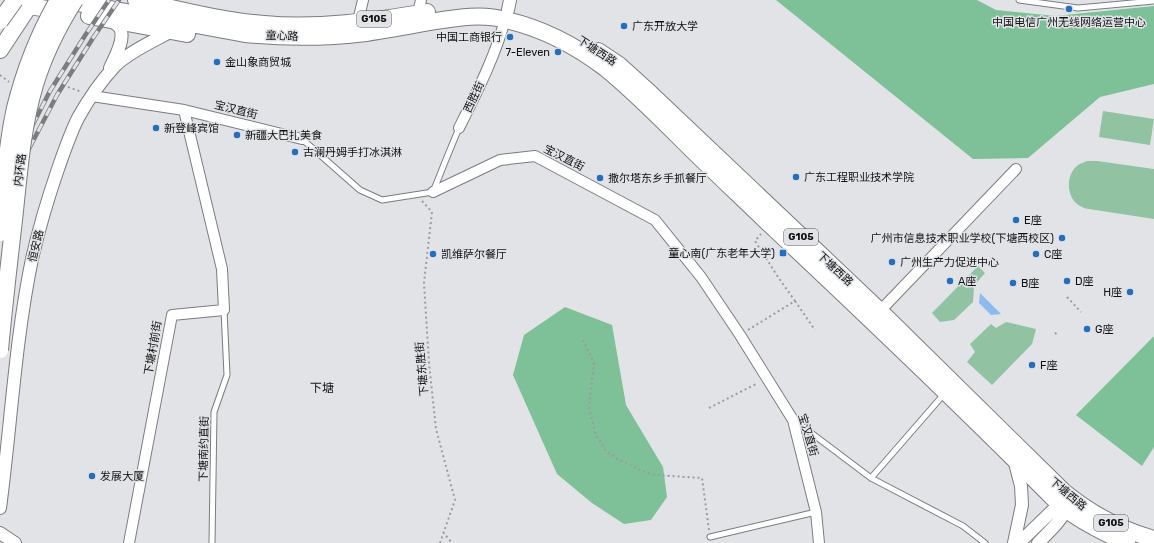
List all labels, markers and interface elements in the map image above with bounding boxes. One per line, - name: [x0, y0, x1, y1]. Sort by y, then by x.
- marker: 中国电信广州无线网络运营中心: [1064, 4, 1074, 14]
- road number: G105: [357, 11, 391, 27]
- place label: 中国电信广州无线网络运营中心: [992, 16, 1146, 29]
- place label: 广东开放大学: [632, 20, 698, 33]
- marker: 广东开放大学: [619, 21, 629, 31]
- street label: 童心路: [265, 29, 299, 43]
- place label: 中国工商银行: [436, 31, 502, 44]
- marker: 中国工商银行: [505, 32, 515, 42]
- street label: 下塘西路: [575, 34, 619, 68]
- place label: 7-Eleven: [505, 46, 550, 59]
- marker: 7-Eleven: [553, 47, 563, 57]
- place label: 金山象商贸城: [225, 56, 291, 69]
- marker: 金山象商贸城: [212, 57, 222, 67]
- street label: 西胜街: [461, 79, 487, 115]
- street label: 宝汉直街: [213, 98, 259, 122]
- place label: 新登峰宾馆: [164, 122, 219, 135]
- marker: 新登峰宾馆: [151, 123, 161, 133]
- place label: 新疆大巴扎美食: [245, 129, 322, 142]
- marker: 新疆大巴扎美食: [232, 130, 242, 140]
- street label: 宝汉直街: [541, 142, 587, 174]
- place label: 古澜丹姆手打冰淇淋: [303, 146, 402, 159]
- marker: 古澜丹姆手打冰淇淋: [290, 147, 300, 157]
- street label: 内环路: [12, 153, 28, 187]
- place label: 广东工程职业技术学院: [804, 171, 914, 184]
- place label: 撒尔塔东乡手抓餐厅: [608, 172, 707, 185]
- marker: 广东工程职业技术学院: [791, 172, 801, 182]
- marker: 撒尔塔东乡手抓餐厅: [595, 173, 605, 183]
- place label: E座: [1024, 214, 1042, 227]
- marker: E座: [1011, 215, 1021, 225]
- street label: 恒安路: [26, 228, 46, 264]
- road number: G105: [784, 229, 818, 245]
- place label: 广州市信息技术职业学校(下塘西校区): [871, 232, 1054, 245]
- marker: 广州市信息技术职业学校(下塘西校区): [1057, 233, 1067, 243]
- place label: 童心南(广东老年大学): [669, 247, 775, 260]
- place label: 凯维萨尔餐厅: [441, 248, 507, 261]
- marker: 童心南(广东老年大学): [778, 248, 788, 258]
- place label: C座: [1044, 248, 1062, 261]
- marker: 凯维萨尔餐厅: [428, 249, 438, 259]
- street label: 下塘西路: [814, 249, 856, 289]
- marker: C座: [1031, 249, 1041, 259]
- place label: 广州生产力促进中心: [900, 256, 999, 269]
- marker: 广州生产力促进中心: [887, 257, 897, 267]
- place label: A座: [958, 275, 976, 288]
- place label: D座: [1075, 275, 1094, 288]
- marker: A座: [945, 276, 955, 286]
- marker: D座: [1062, 276, 1072, 286]
- place label: B座: [1021, 277, 1039, 290]
- marker: B座: [1008, 278, 1018, 288]
- place label: H座: [1103, 286, 1122, 299]
- marker: H座: [1125, 287, 1135, 297]
- street label: 下塘村前街: [142, 320, 164, 376]
- place label: G座: [1095, 323, 1114, 336]
- marker: G座: [1082, 324, 1092, 334]
- street label: 下塘东胜街: [413, 341, 431, 397]
- place label: F座: [1040, 359, 1057, 372]
- marker: F座: [1027, 360, 1037, 370]
- district label: 下塘: [310, 381, 334, 395]
- street label: 宝汉直街: [795, 412, 821, 458]
- street label: 下塘南约直街: [197, 416, 211, 482]
- place label: 发展大厦: [100, 470, 144, 483]
- marker: 发展大厦: [87, 471, 97, 481]
- street label: 下塘西路: [1047, 475, 1089, 513]
- road number: G105: [1094, 515, 1128, 531]

